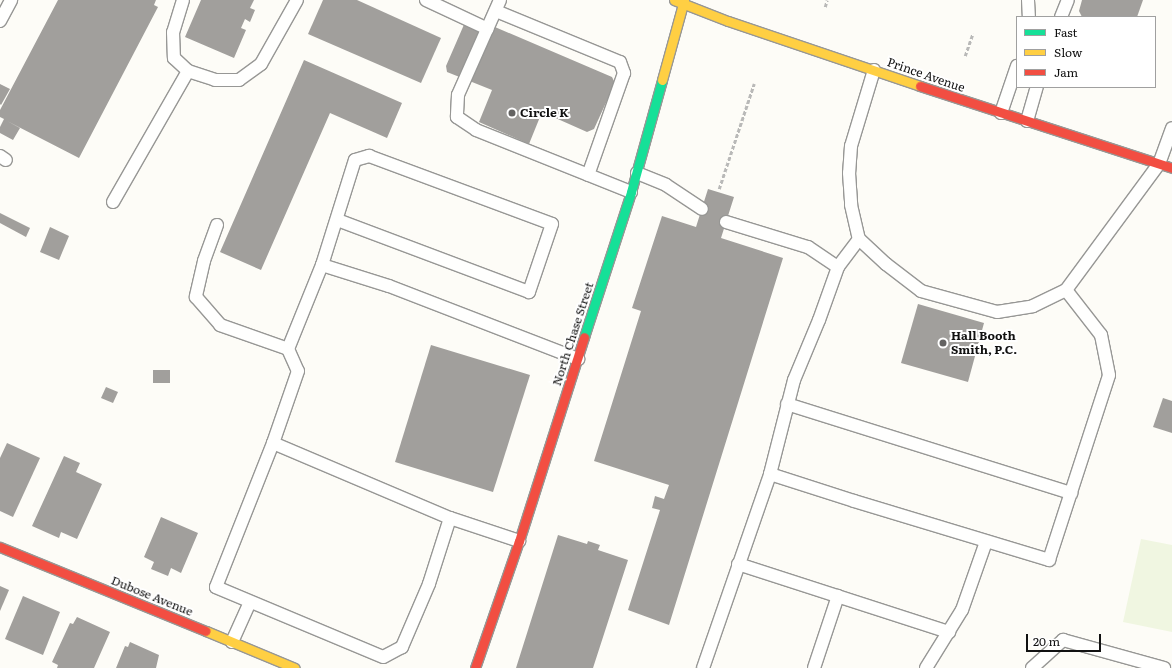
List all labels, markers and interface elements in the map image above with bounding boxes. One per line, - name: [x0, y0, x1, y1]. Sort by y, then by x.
- legend: [1016, 16, 1156, 88]
- text: Fast: [1054, 23, 1077, 41]
- text: Slow: [1054, 43, 1082, 61]
- street label: Prince Avenue: [885, 55, 967, 95]
- text: Jam: [1054, 63, 1078, 81]
- place label: Circle K: [520, 106, 569, 120]
- marker: Circle K: [507, 108, 517, 118]
- street label: North Chase Street: [549, 280, 597, 388]
- place label: Hall Booth Smith, P.C.: [951, 329, 1017, 357]
- marker: Hall Booth Smith, P.C.: [938, 338, 948, 348]
- street label: Dubose Avenue: [109, 573, 195, 619]
- scale bar: [1028, 626, 1103, 652]
- text: 20 m: [1033, 632, 1060, 650]

